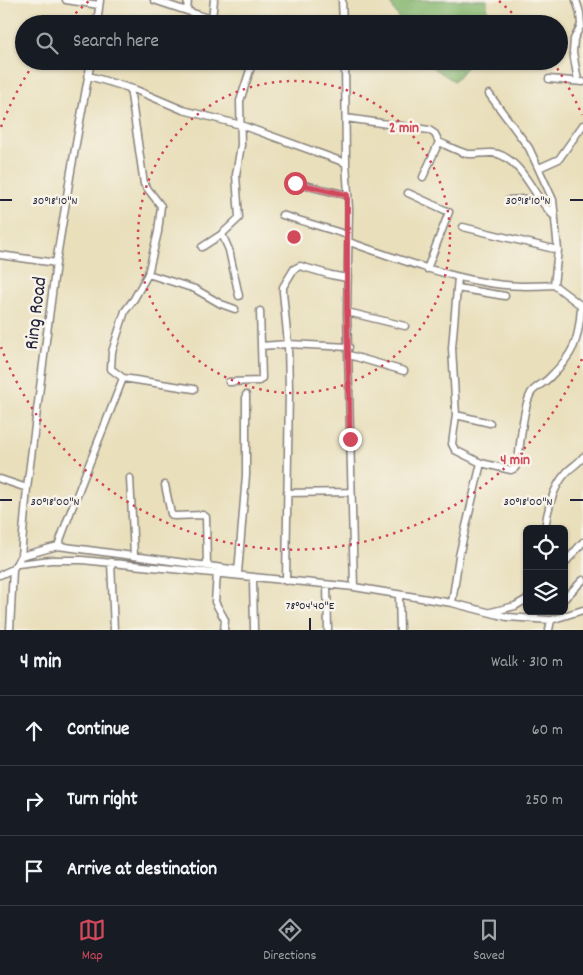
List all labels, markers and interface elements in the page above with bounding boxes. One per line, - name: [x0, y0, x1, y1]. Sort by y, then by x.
- search box: [15, 15, 568, 70]
- icon: search: [33, 29, 61, 57]
- text: Search here: [73, 29, 159, 56]
- text: 2 min: [389, 118, 419, 140]
- route start: [284, 172, 307, 195]
- text: 30°18'10"N: [33, 193, 78, 210]
- text: 30°18'10"N: [506, 193, 551, 210]
- centre of rings: [285, 228, 303, 246]
- street label: Ring Road: [19, 275, 55, 351]
- route end: [339, 428, 362, 451]
- text: 4 min: [500, 450, 530, 472]
- text: 30°18'00"N: [31, 494, 79, 511]
- text: 30°18'00"N: [504, 494, 552, 511]
- map controls: [523, 525, 568, 615]
- button: locate: [523, 525, 568, 570]
- button: layers: [523, 570, 568, 615]
- text: 78°04'40"E: [286, 598, 335, 615]
- text: 4 min: [20, 648, 62, 678]
- text: Walk · 310 m: [491, 651, 563, 674]
- icon: ahead: [20, 717, 48, 745]
- text: Continue: [67, 717, 129, 744]
- text: 60 m: [532, 719, 563, 742]
- icon: right: [20, 787, 48, 815]
- text: Turn right: [67, 787, 138, 814]
- text: 250 m: [525, 789, 563, 812]
- icon: arrive: [20, 857, 48, 885]
- text: Arrive at destination: [67, 857, 217, 884]
- tab: Map: [78, 916, 106, 966]
- tab: Directions: [263, 916, 316, 966]
- tab: Saved: [473, 916, 505, 966]

